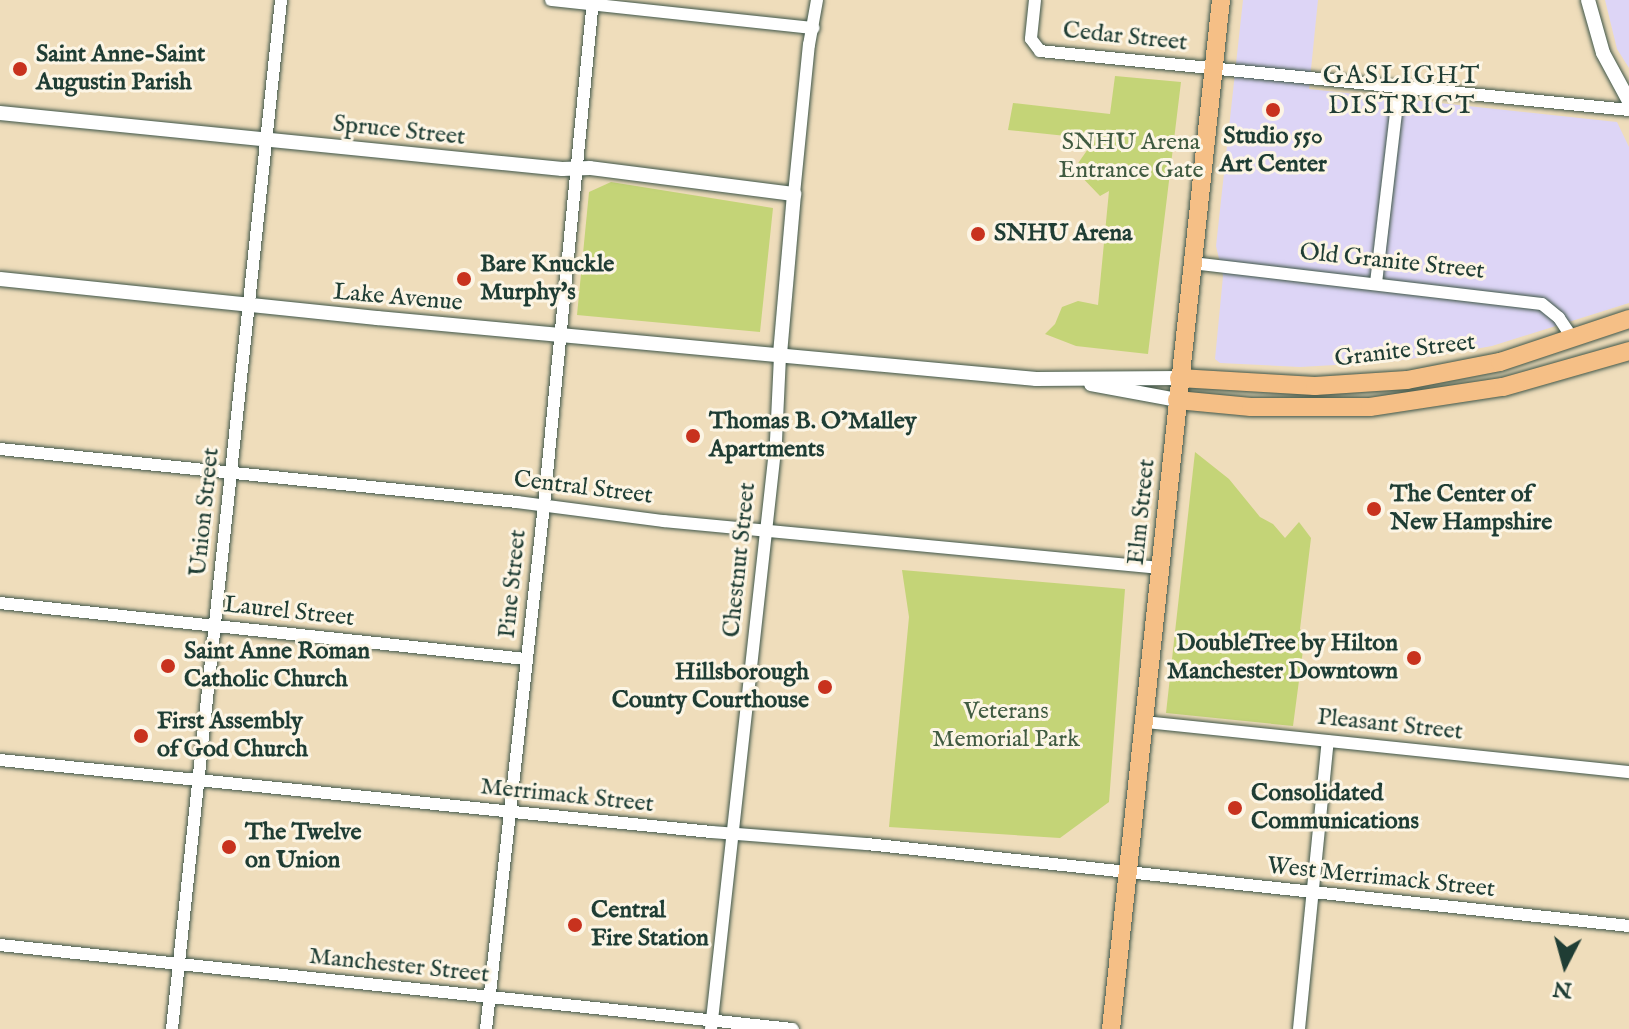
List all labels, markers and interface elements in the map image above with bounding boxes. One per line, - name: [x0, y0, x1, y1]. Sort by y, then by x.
- street label: Cedar Street: [1061, 16, 1189, 58]
- place label: Saint Anne-Saint Augustin Parish: [36, 41, 205, 97]
- marker: Saint Anne-Saint Augustin Parish: [11, 60, 29, 78]
- district label: GASLIGHT DISTRICT: [1323, 60, 1481, 122]
- marker: Studio 550 Art Center: [1264, 101, 1282, 119]
- street label: Spruce Street: [332, 110, 466, 152]
- place label: Studio 550 Art Center: [1219, 123, 1327, 179]
- park label: SNHU Arena Entrance Gate: [1059, 129, 1203, 185]
- place label: SNHU Arena: [994, 220, 1132, 248]
- marker: SNHU Arena: [969, 225, 987, 243]
- street label: Old Granite Street: [1298, 238, 1486, 286]
- place label: Bare Knuckle Murphy's: [480, 251, 614, 307]
- marker: Bare Knuckle Murphy's: [455, 270, 473, 288]
- street label: Lake Avenue: [332, 278, 464, 318]
- street label: Granite Street: [1333, 328, 1477, 374]
- place label: Thomas B. O’Malley Apartments: [709, 408, 917, 464]
- marker: Thomas B. O’Malley Apartments: [684, 427, 702, 445]
- street label: Union Street: [184, 446, 226, 578]
- street label: Elm Street: [1122, 457, 1162, 567]
- street label: Central Street: [512, 465, 654, 511]
- street label: Chestnut Street: [718, 481, 762, 639]
- place label: The Center of New Hampshire: [1390, 481, 1552, 537]
- marker: The Center of New Hampshire: [1365, 500, 1383, 518]
- street label: Pine Street: [493, 528, 533, 640]
- street label: Laurel Street: [222, 591, 356, 633]
- place label: DoubleTree by Hilton Manchester Downtown: [1167, 630, 1398, 686]
- place label: Saint Anne Roman Catholic Church: [184, 638, 370, 694]
- marker: DoubleTree by Hilton Manchester Downtown: [1405, 649, 1423, 667]
- marker: Saint Anne Roman Catholic Church: [159, 657, 177, 675]
- place label: Hillsborough County Courthouse: [612, 659, 809, 715]
- marker: Hillsborough County Courthouse: [816, 678, 834, 696]
- park label: Veterans Memorial Park: [932, 698, 1080, 754]
- street label: Pleasant Street: [1316, 703, 1464, 747]
- place label: First Assembly of God Church: [157, 708, 308, 764]
- marker: First Assembly of God Church: [132, 727, 150, 745]
- street label: Merrimack Street: [479, 773, 655, 819]
- place label: Consolidated Communications: [1251, 780, 1419, 836]
- marker: Consolidated Communications: [1226, 799, 1244, 817]
- place label: The Twelve on Union: [245, 819, 362, 875]
- marker: The Twelve on Union: [220, 838, 238, 856]
- street label: West Merrimack Street: [1266, 852, 1496, 904]
- place label: Central Fire Station: [591, 897, 709, 953]
- marker: Central Fire Station: [566, 916, 584, 934]
- north arrow: [1525, 925, 1605, 1005]
- street label: Manchester Street: [307, 942, 491, 990]
- text: N: [1552, 974, 1573, 1004]

